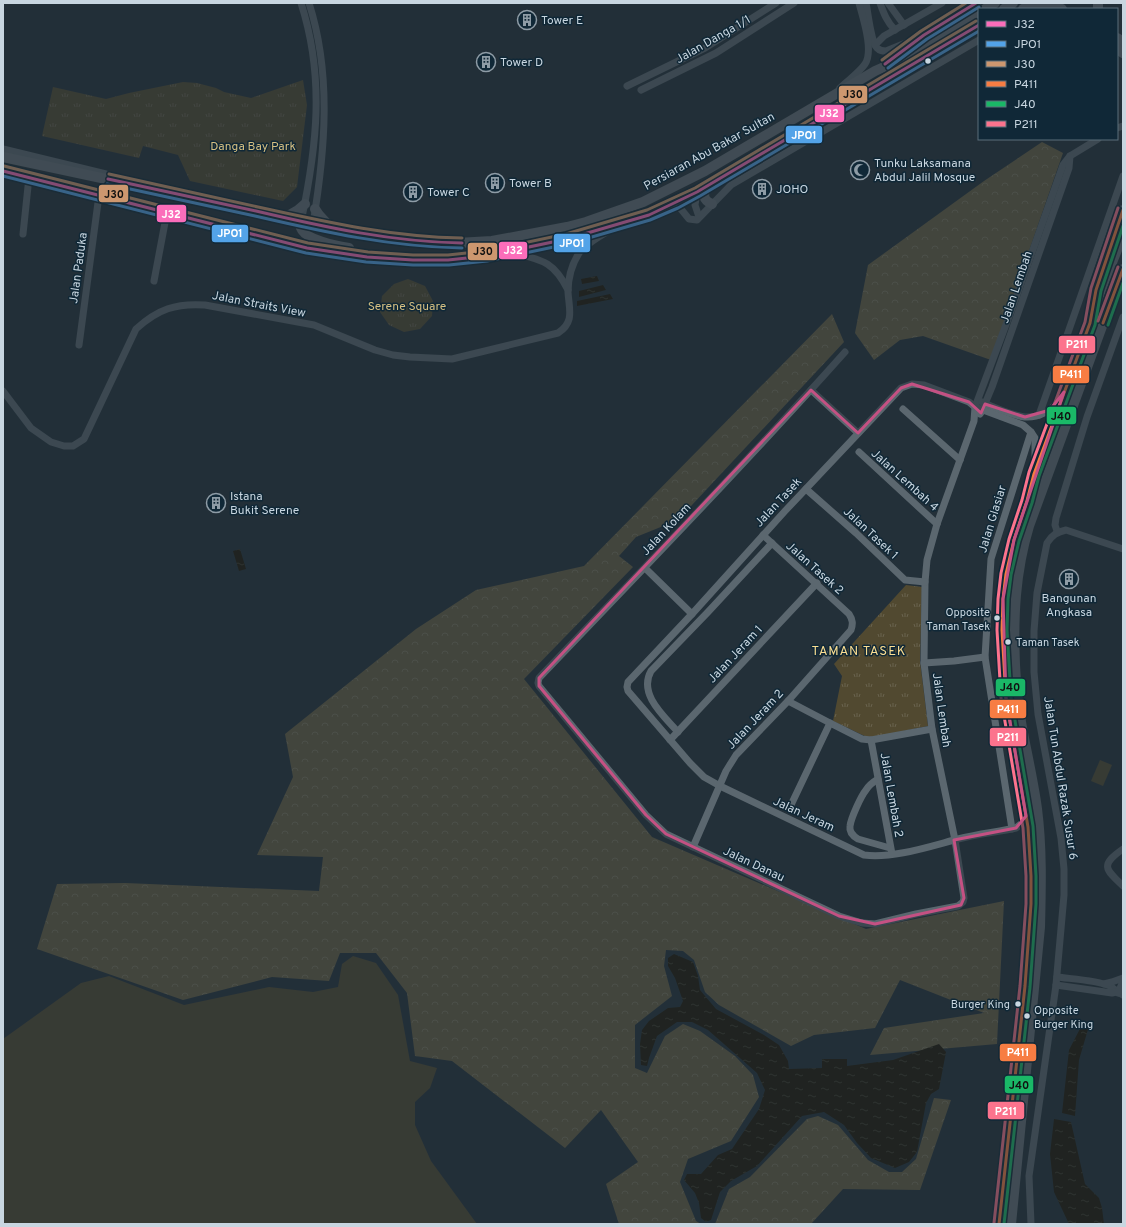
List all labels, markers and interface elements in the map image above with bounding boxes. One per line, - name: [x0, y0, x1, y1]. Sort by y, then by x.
- legend: [978, 8, 1118, 140]
- building icon: Tower E: [516, 9, 538, 31]
- street label: Jalan Danga 1/1: [673, 12, 754, 68]
- place label: Tower E: [541, 13, 583, 29]
- text: J32: [1014, 17, 1035, 33]
- text: JPO1: [1014, 37, 1041, 53]
- building icon: Tower D: [475, 51, 497, 73]
- place label: Tower D: [500, 55, 543, 71]
- unlabelled marker: [923, 56, 933, 66]
- text: J30: [1014, 57, 1035, 73]
- text: P411: [1014, 77, 1038, 93]
- line badge: J30: [838, 85, 868, 104]
- text: J30: [843, 88, 863, 102]
- text: J40: [1014, 97, 1036, 113]
- line badge: J32: [814, 104, 845, 123]
- text: J32: [819, 107, 839, 121]
- street label: Persiaran Abu Bakar Sultan: [641, 109, 778, 195]
- text: P211: [1014, 117, 1038, 133]
- line badge: JPO1: [785, 125, 823, 144]
- text: JPO1: [791, 129, 817, 143]
- park label: Danga Bay Park: [210, 139, 296, 155]
- place label: Tunku Laksamana Abdul Jalil Mosque: [874, 156, 975, 186]
- mosque icon: Tunku Laksamana Abdul Jalil Mosque: [849, 159, 871, 181]
- building icon: Tower B: [484, 172, 506, 194]
- place label: Tower B: [509, 176, 552, 192]
- building icon: JOHO: [751, 178, 773, 200]
- building icon: Tower C: [402, 181, 424, 203]
- place label: JOHO: [776, 182, 808, 198]
- line badge: J30: [98, 184, 129, 203]
- place label: Tower C: [427, 185, 470, 201]
- text: J30: [104, 188, 124, 202]
- line badge: J32: [156, 204, 187, 223]
- text: J32: [161, 208, 181, 222]
- line badge: JPO1: [211, 224, 249, 243]
- text: JPO1: [217, 227, 243, 241]
- street label: Jalan Paduka: [66, 231, 92, 305]
- line badge: JPO1: [553, 233, 591, 253]
- text: JPO1: [559, 237, 585, 251]
- line badge: J32: [498, 241, 528, 260]
- line badge: J30: [467, 242, 498, 261]
- text: J32: [503, 244, 523, 258]
- text: J30: [473, 245, 493, 259]
- street label: Jalan Lembah: [997, 249, 1037, 326]
- street label: Jalan Straits View: [211, 288, 307, 322]
- park label: Serene Square: [368, 299, 446, 315]
- line badge: P211: [1058, 335, 1096, 354]
- text: P211: [1066, 338, 1088, 352]
- line badge: P411: [1052, 365, 1090, 384]
- text: P411: [1060, 368, 1082, 382]
- line badge: J40: [1046, 406, 1077, 425]
- text: J40: [1051, 410, 1071, 424]
- street label: Jalan Lembah 4: [867, 446, 942, 515]
- street label: Jalan Tasek: [752, 474, 806, 531]
- street label: Jalan Glasiar: [975, 483, 1011, 555]
- place label: Istana Bukit Serene: [230, 489, 299, 519]
- building icon: Istana Bukit Serene: [205, 492, 227, 514]
- street label: Jalan Kolam: [638, 500, 695, 559]
- street label: Jalan Tasek 1: [839, 504, 901, 563]
- street label: Jalan Tasek 2: [782, 539, 847, 599]
- building icon: Bangunan Angkasa: [1058, 568, 1080, 590]
- place label: Bangunan Angkasa: [1041, 591, 1097, 621]
- place label: Opposite Taman Tasek: [926, 606, 990, 634]
- marker: Opposite Taman Tasek: [992, 613, 1002, 623]
- street label: Jalan Jeram 1: [705, 622, 767, 687]
- place label: Taman Tasek: [1016, 636, 1080, 650]
- marker: Taman Tasek: [1003, 637, 1013, 647]
- district label: TAMAN TASEK: [812, 644, 906, 660]
- street label: Jalan Lembah: [928, 672, 954, 749]
- line badge: J40: [995, 678, 1026, 697]
- text: J40: [1000, 681, 1020, 695]
- street label: Jalan Jeram 2: [724, 686, 788, 753]
- street label: Jalan Tun Abdul Razak Susur 6: [1039, 695, 1081, 861]
- line badge: P411: [989, 699, 1027, 719]
- text: P411: [997, 703, 1019, 717]
- line badge: P211: [989, 727, 1027, 747]
- text: P211: [997, 731, 1019, 745]
- street label: Jalan Lembah 2: [876, 752, 906, 839]
- street label: Jalan Jeram: [770, 794, 837, 836]
- street label: Jalan Danau: [720, 844, 787, 886]
- place label: Burger King: [951, 998, 1010, 1012]
- marker: Burger King: [1013, 999, 1023, 1009]
- place label: Opposite Burger King: [1034, 1004, 1093, 1032]
- marker: Opposite Burger King: [1022, 1011, 1032, 1021]
- line badge: P411: [999, 1043, 1037, 1062]
- text: P411: [1007, 1046, 1029, 1060]
- line badge: J40: [1004, 1075, 1034, 1094]
- text: J40: [1009, 1079, 1029, 1093]
- line badge: P211: [987, 1101, 1025, 1120]
- text: P211: [995, 1105, 1017, 1119]

